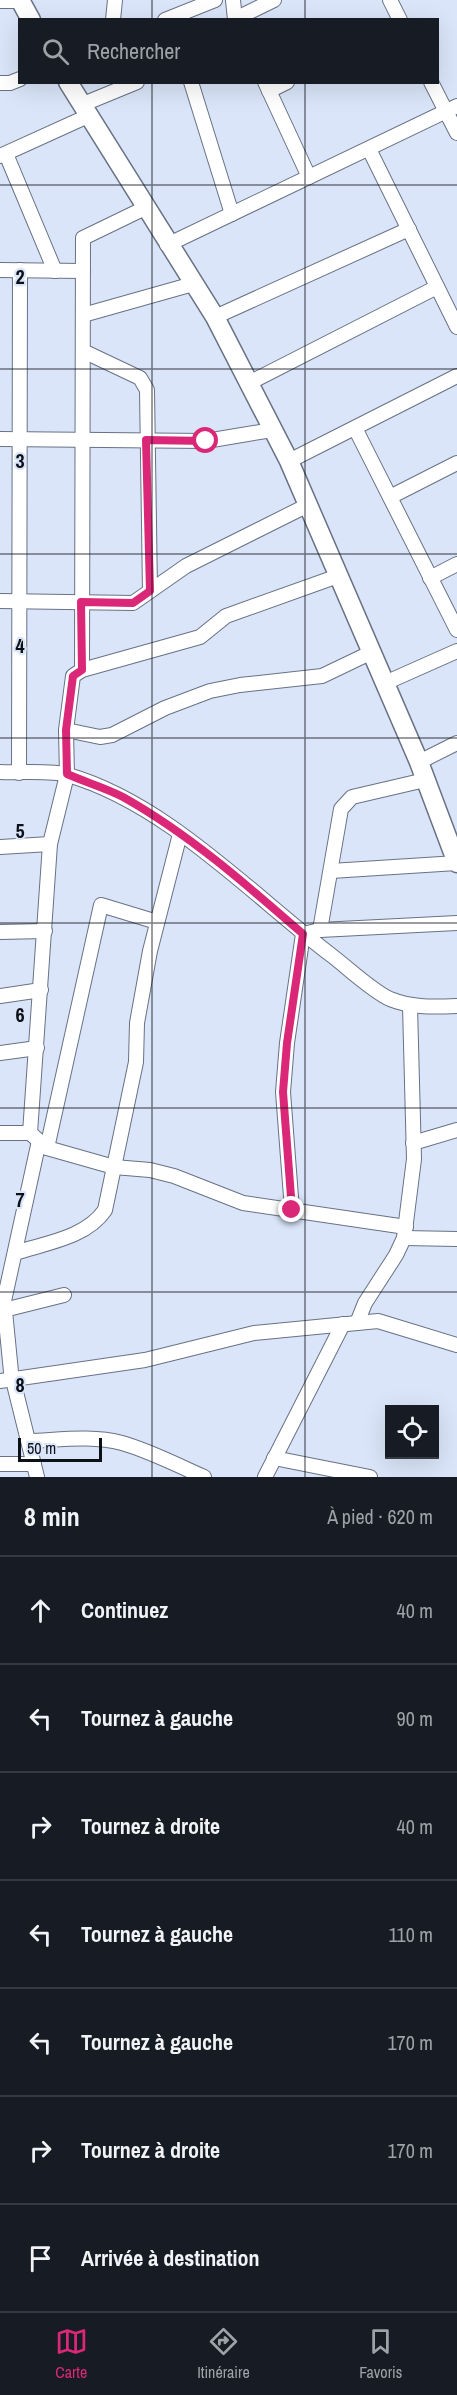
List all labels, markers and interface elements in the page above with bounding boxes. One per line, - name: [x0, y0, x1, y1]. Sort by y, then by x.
- search box: [18, 18, 439, 84]
- icon: search: [39, 35, 72, 68]
- text: Rechercher: [87, 36, 180, 66]
- text: 2: [15, 263, 25, 290]
- route start: [192, 427, 218, 453]
- text: 3: [15, 447, 25, 474]
- text: 4: [15, 632, 25, 659]
- text: 5: [15, 817, 25, 844]
- text: 6: [15, 1001, 25, 1028]
- text: 7: [15, 1186, 25, 1213]
- route end: [278, 1196, 304, 1222]
- text: 8: [15, 1371, 25, 1398]
- map controls: [385, 1405, 439, 1459]
- button: locate: [385, 1405, 439, 1459]
- scale bar: [18, 1435, 102, 1462]
- text: 50 m: [27, 1437, 56, 1459]
- text: 8 min: [24, 1499, 80, 1534]
- text: À pied · 620 m: [327, 1503, 433, 1530]
- icon: ahead: [24, 1594, 57, 1627]
- text: Continuez: [81, 1595, 168, 1625]
- text: 40 m: [397, 1597, 433, 1624]
- icon: left: [24, 1702, 57, 1735]
- text: Tournez à gauche: [81, 1703, 233, 1733]
- text: 90 m: [397, 1705, 433, 1732]
- icon: right: [24, 1810, 57, 1843]
- text: Tournez à droite: [81, 1811, 220, 1841]
- text: 40 m: [397, 1813, 433, 1840]
- icon: left: [24, 1918, 57, 1951]
- text: Tournez à gauche: [81, 1919, 233, 1949]
- text: 110 m: [389, 1921, 433, 1948]
- icon: left: [24, 2026, 57, 2059]
- text: Tournez à gauche: [81, 2027, 233, 2057]
- text: 170 m: [387, 2029, 433, 2056]
- icon: right: [24, 2134, 57, 2167]
- text: Tournez à droite: [81, 2135, 220, 2165]
- text: 170 m: [387, 2137, 433, 2164]
- icon: arrive: [24, 2242, 57, 2275]
- text: Arrivée à destination: [81, 2243, 259, 2273]
- tab: Carte: [55, 2325, 88, 2383]
- tab: Itinéraire: [197, 2325, 250, 2383]
- tab: Favoris: [359, 2325, 402, 2383]

